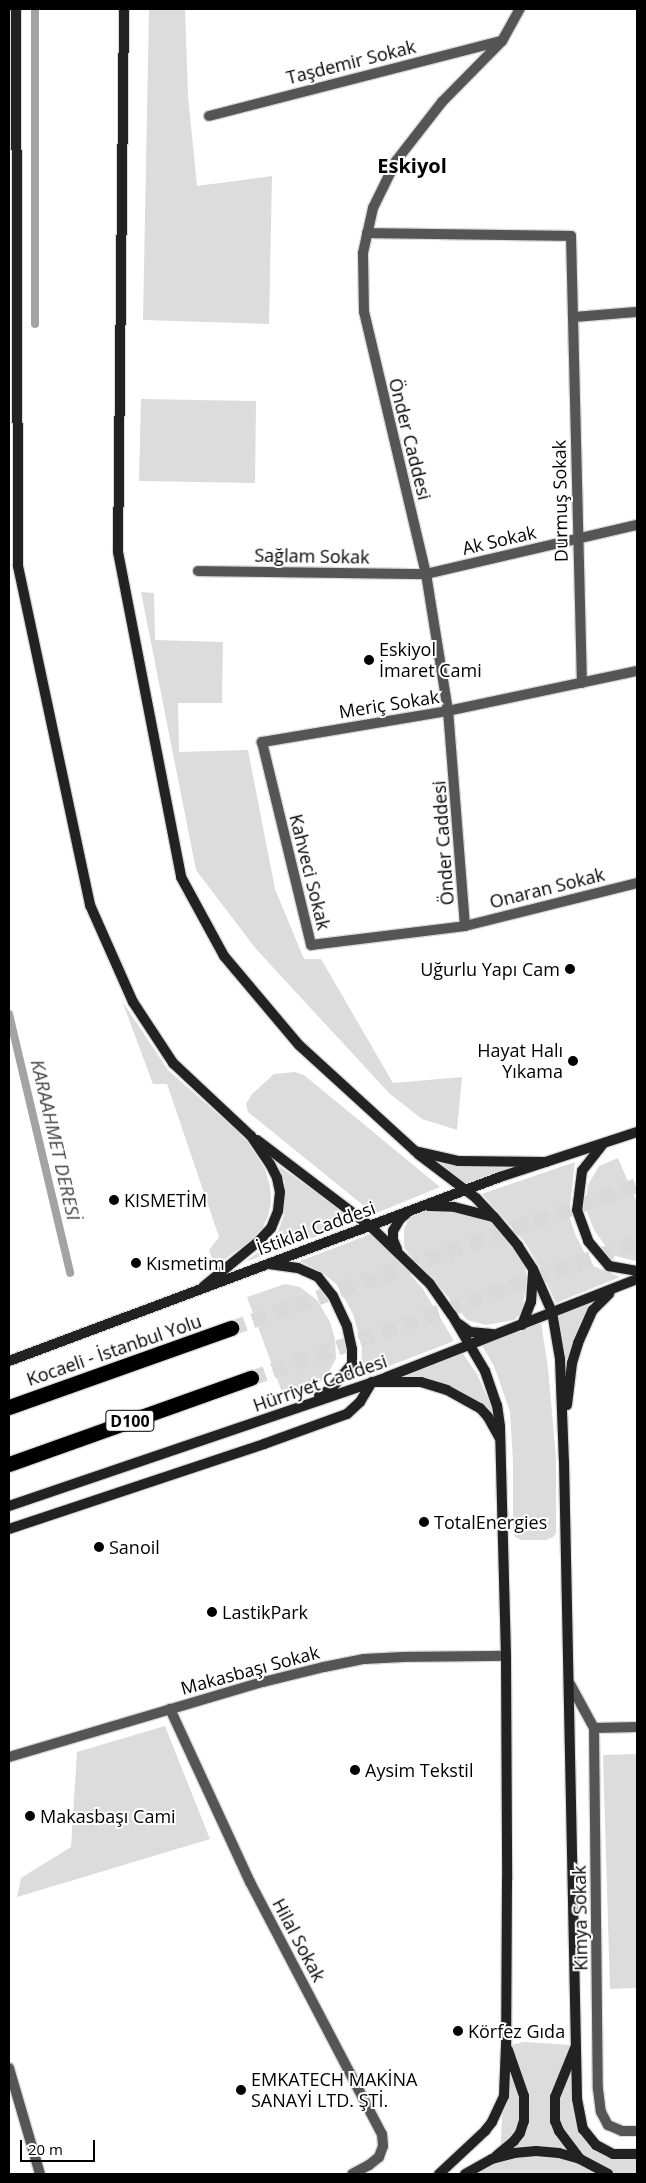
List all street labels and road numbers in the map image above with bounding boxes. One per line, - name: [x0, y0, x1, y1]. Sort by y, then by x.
- street label: Taşdemir Sokak: [284, 35, 418, 89]
- street label: Önder Caddesi: [384, 376, 436, 502]
- street label: Durmuş Sokak: [548, 440, 572, 562]
- street label: Ak Sokak: [460, 521, 538, 559]
- street label: Sağlam Sokak: [254, 544, 370, 568]
- street label: Meriç Sokak: [337, 685, 441, 723]
- street label: Önder Caddesi: [428, 780, 458, 906]
- street label: Kahveci Sokak: [285, 812, 335, 932]
- street label: Onaran Sokak: [487, 863, 607, 913]
- street label: İstiklal Caddesi: [254, 1197, 378, 1259]
- street label: Kocaeli - İstanbul Yolu: [24, 1310, 204, 1390]
- street label: Hürriyet Caddesi: [250, 1350, 390, 1416]
- road number: D100: [105, 1408, 155, 1434]
- street label: Makasbaşı Sokak: [178, 1641, 322, 1699]
- street label: Kimya Sokak: [568, 1865, 592, 1971]
- street label: Hilal Sokak: [268, 1895, 330, 1985]

